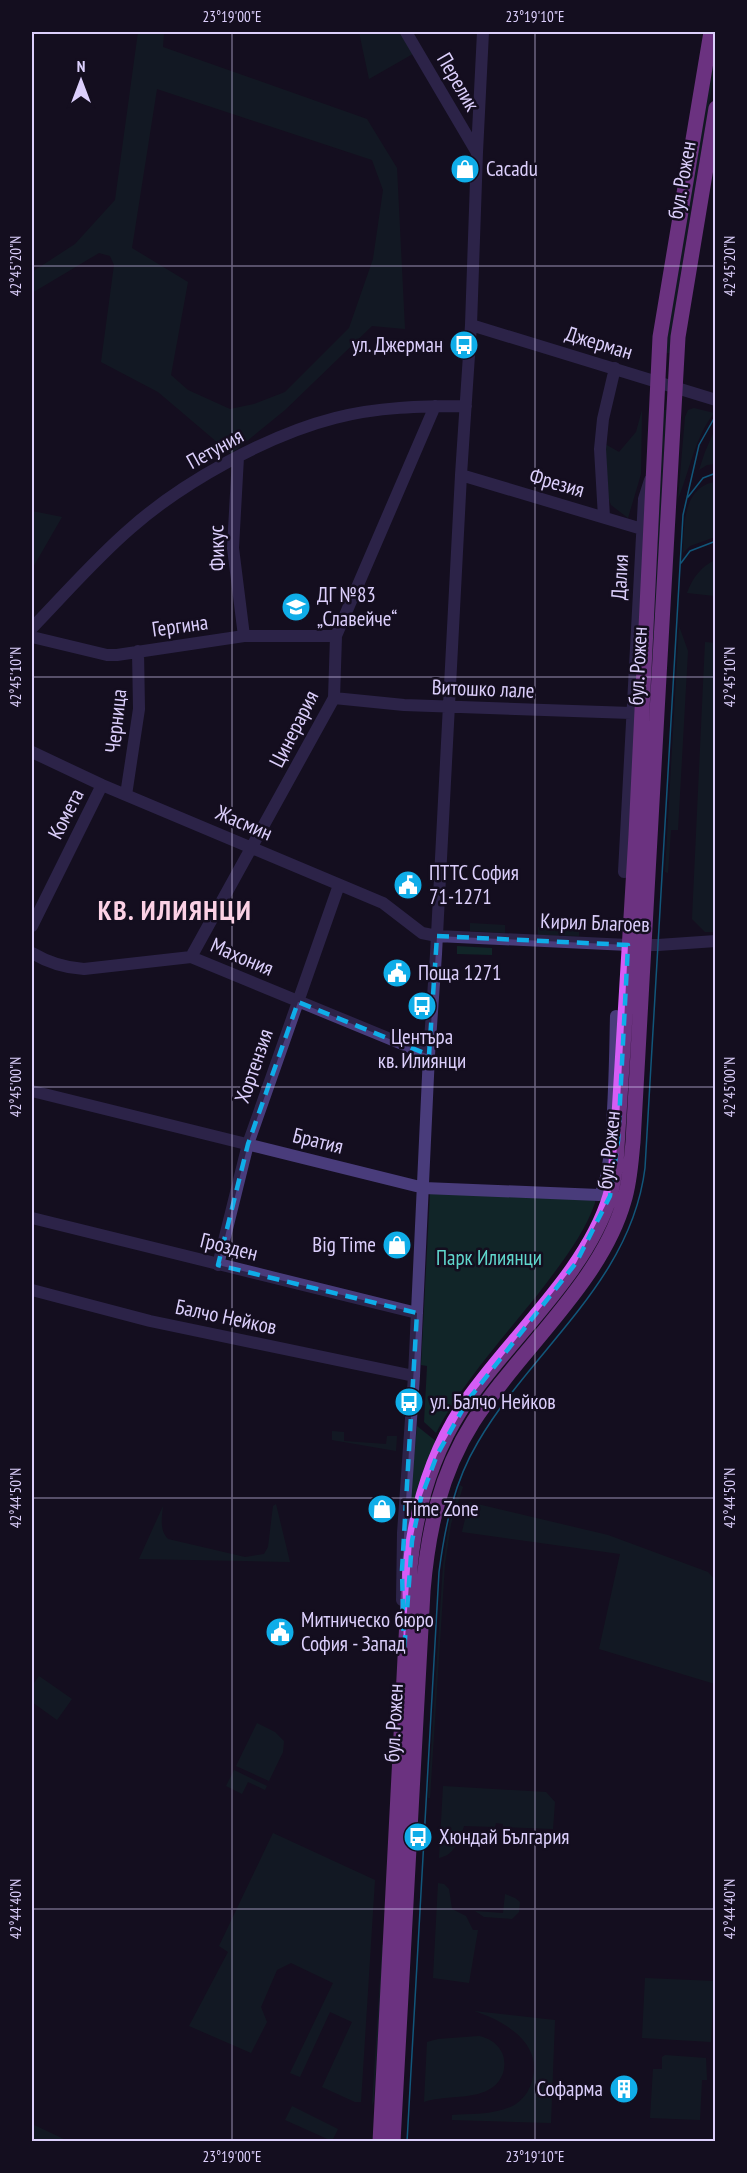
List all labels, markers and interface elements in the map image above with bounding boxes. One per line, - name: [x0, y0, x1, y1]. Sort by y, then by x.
- text: 23°19'00"E: [202, 7, 262, 26]
- text: 23°19'10"E: [505, 7, 565, 26]
- street label: Перелик: [431, 48, 486, 116]
- north arrow: [51, 51, 111, 111]
- text: N: [77, 56, 85, 76]
- street label: бул. Рожен: [661, 139, 702, 221]
- shop icon: Cacadu: [449, 153, 481, 185]
- place label: Cacadu: [486, 155, 538, 182]
- text: 42°45'20"N: [6, 236, 25, 296]
- text: 42°45'20"N: [720, 236, 739, 296]
- street label: Джерман: [562, 320, 636, 365]
- bus stop icon: ул. Джерман: [448, 329, 480, 361]
- place label: ул. Джерман: [352, 331, 443, 358]
- street label: Петуния: [182, 422, 248, 475]
- street label: Фрезия: [527, 462, 588, 503]
- street label: Фикус: [202, 524, 231, 571]
- street label: Далия: [605, 553, 634, 600]
- place label: ДГ №83 „Славейче“: [317, 581, 397, 632]
- school or university icon: ДГ №83 „Славейче“: [280, 591, 312, 623]
- street label: Гергина: [150, 608, 210, 643]
- street label: бул. Рожен: [622, 626, 653, 706]
- text: 42°45'10"N: [6, 647, 25, 707]
- text: 42°45'10"N: [720, 647, 739, 707]
- street label: Витошко лале: [431, 673, 535, 704]
- street label: Цинерария: [263, 686, 324, 772]
- street label: Черница: [99, 688, 132, 754]
- street label: Комета: [41, 784, 90, 844]
- street label: Жасмин: [211, 798, 277, 846]
- place label: ПТТС София 71-1271: [429, 859, 519, 910]
- public building icon: ПТТС София 71-1271: [392, 869, 424, 901]
- district label: КВ. ИЛИЯНЦИ: [98, 893, 252, 927]
- street label: Кирил Благоев: [540, 907, 650, 938]
- street label: Махония: [207, 931, 278, 982]
- public building icon: Поща 1271: [381, 957, 413, 989]
- place label: Поща 1271: [418, 959, 502, 986]
- bus stop icon: Центъра кв. Илиянци: [406, 990, 438, 1022]
- place label: Центъра кв. Илиянци: [378, 1023, 466, 1074]
- street label: Хортензия: [228, 1025, 279, 1107]
- text: 42°45'00"N: [6, 1057, 25, 1117]
- text: 42°45'00"N: [720, 1057, 739, 1117]
- street label: бул. Рожен: [591, 1109, 626, 1190]
- street label: Братия: [290, 1121, 346, 1160]
- street label: Грозден: [198, 1226, 261, 1267]
- shop icon: Big Time: [381, 1229, 413, 1261]
- place label: Big Time: [312, 1231, 376, 1258]
- park label: Парк Илиянци: [436, 1244, 542, 1271]
- street label: Балчо Нейков: [173, 1293, 279, 1340]
- bus stop icon: ул. Балчо Нейков: [393, 1386, 425, 1418]
- place label: ул. Балчо Нейков: [430, 1388, 556, 1415]
- text: 42°44'50"N: [6, 1468, 25, 1528]
- text: 42°44'50"N: [720, 1468, 739, 1528]
- shop icon: Time Zone: [366, 1493, 398, 1525]
- place label: Time Zone: [403, 1495, 479, 1522]
- place label: Митническо бюро София - Запад: [301, 1606, 434, 1657]
- public building icon: Митническо бюро София - Запад: [264, 1616, 296, 1648]
- street label: бул. Рожен: [378, 1683, 409, 1763]
- bus stop icon: Хюндай България: [402, 1821, 434, 1853]
- place label: Хюндай България: [439, 1823, 569, 1850]
- text: 42°44'40"N: [6, 1879, 25, 1939]
- text: 42°44'40"N: [720, 1879, 739, 1939]
- building icon: Софарма: [608, 2073, 640, 2105]
- place label: Софарма: [536, 2075, 603, 2102]
- text: 23°19'00"E: [202, 2147, 262, 2166]
- text: 23°19'10"E: [505, 2147, 565, 2166]

